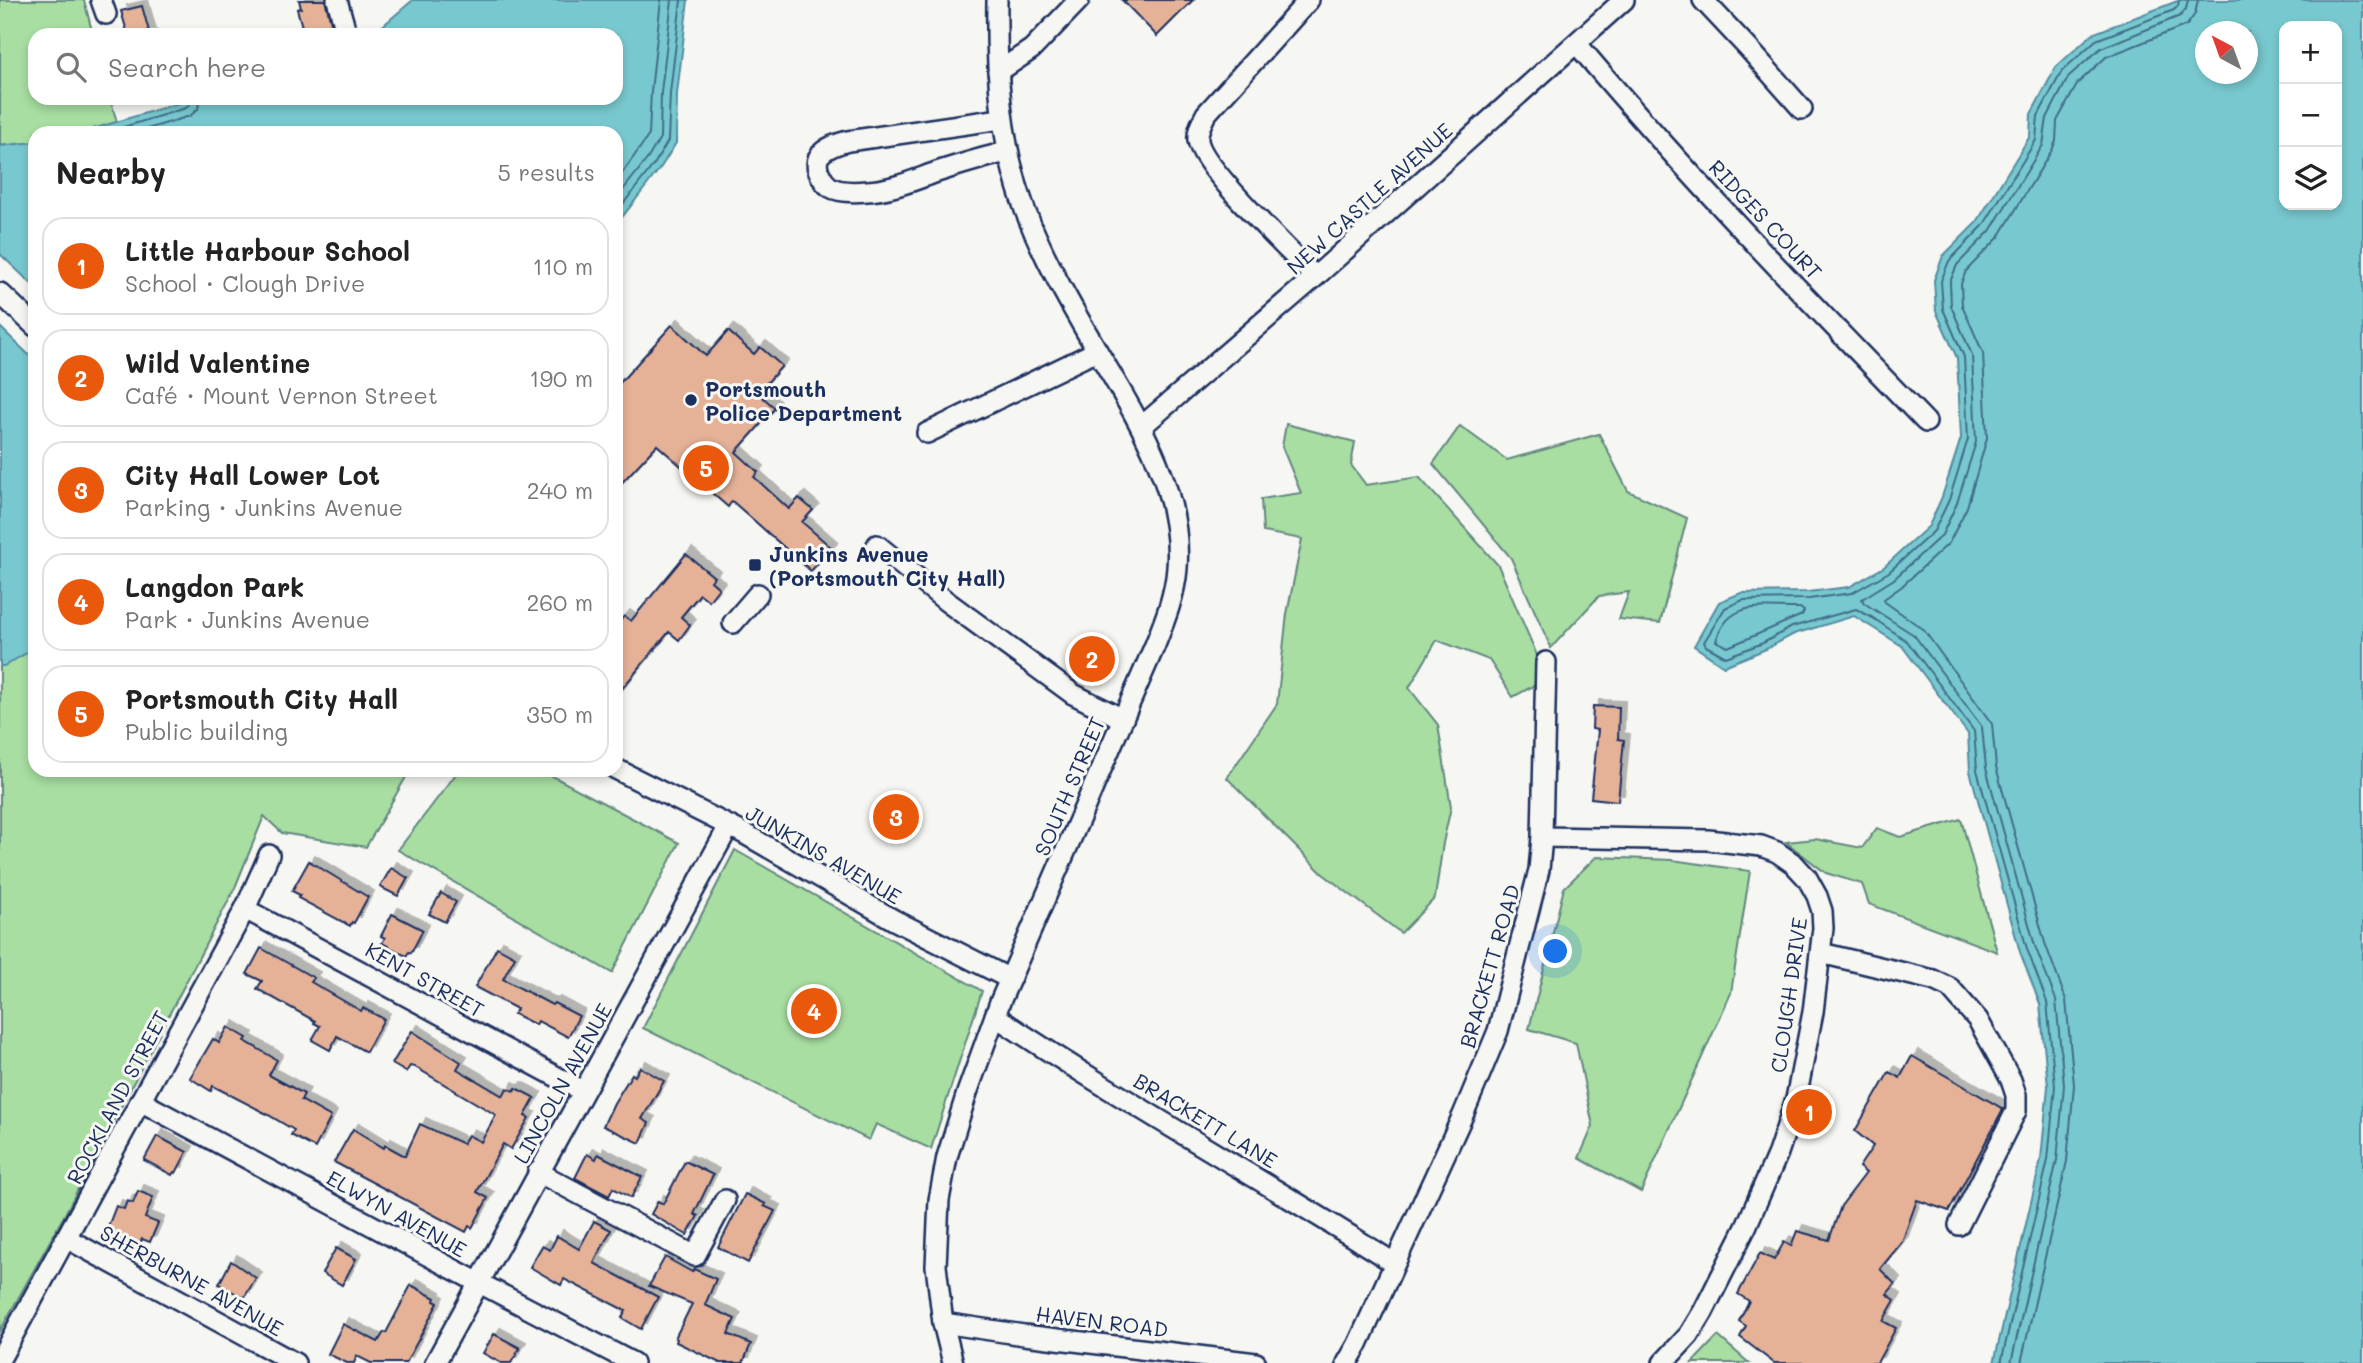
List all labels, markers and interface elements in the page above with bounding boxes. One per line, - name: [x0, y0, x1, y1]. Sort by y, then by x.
- north arrow: [2195, 21, 2258, 84]
- map controls: [2279, 21, 2342, 210]
- button: +: [2279, 21, 2342, 84]
- search box: [28, 28, 623, 105]
- icon: search: [52, 48, 90, 86]
- text: Search here: [108, 50, 266, 84]
- button: −: [2279, 84, 2342, 147]
- street label: NEW CASTLE AVENUE: [1280, 116, 1458, 280]
- button: layers: [2279, 147, 2342, 210]
- text: Nearby: [56, 152, 166, 192]
- street label: RIDGES COURT: [1704, 153, 1828, 285]
- text: 5 results: [498, 157, 595, 187]
- text: Little Harbour School: [125, 234, 410, 268]
- text: 1: [76, 251, 86, 281]
- text: 110 m: [533, 251, 593, 281]
- text: School · Clough Drive: [125, 268, 365, 298]
- text: Wild Valentine: [125, 346, 310, 380]
- text: 2: [75, 363, 87, 393]
- text: 190 m: [529, 363, 593, 393]
- place label: Portsmouth Police Department: [705, 375, 902, 426]
- text: Café · Mount Vernon Street: [125, 380, 438, 410]
- marker: Portsmouth Police Department: [683, 392, 699, 408]
- pin: 5: [683, 442, 729, 494]
- text: City Hall Lower Lot: [125, 458, 380, 492]
- text: 3: [74, 475, 88, 505]
- text: 240 m: [527, 475, 593, 505]
- text: Parking · Junkins Avenue: [125, 492, 403, 522]
- place label: Junkins Avenue (Portsmouth City Hall): [769, 540, 1005, 592]
- marker: Junkins Avenue (Portsmouth City Hall): [747, 557, 763, 573]
- text: Langdon Park: [125, 570, 304, 604]
- text: 4: [74, 587, 88, 617]
- text: 260 m: [526, 587, 593, 617]
- text: Park · Junkins Avenue: [125, 604, 370, 634]
- pin: 2: [1069, 633, 1115, 685]
- text: Portsmouth City Hall: [125, 682, 398, 716]
- text: 5: [74, 699, 88, 729]
- text: 350 m: [526, 699, 593, 729]
- street label: SOUTH STREET: [1028, 712, 1110, 860]
- text: Public building: [125, 716, 288, 746]
- pin: 3: [873, 791, 919, 843]
- street label: JUNKINS AVENUE: [741, 798, 907, 910]
- street label: BRACKETT ROAD: [1453, 881, 1525, 1051]
- street label: CLOUGH DRIVE: [1764, 916, 1812, 1074]
- your location: [1538, 934, 1572, 968]
- street label: KENT STREET: [361, 935, 489, 1023]
- pin: 4: [791, 985, 837, 1037]
- street label: LINCOLN AVENUE: [507, 998, 617, 1168]
- street label: ROCKLAND STREET: [60, 1006, 174, 1188]
- street label: BRACKETT LANE: [1129, 1067, 1283, 1173]
- pin: 1: [1786, 1086, 1832, 1138]
- street label: ELWYN AVENUE: [322, 1163, 472, 1263]
- street label: SHERBURNE AVENUE: [96, 1218, 288, 1342]
- street label: HAVEN ROAD: [1034, 1299, 1170, 1343]

